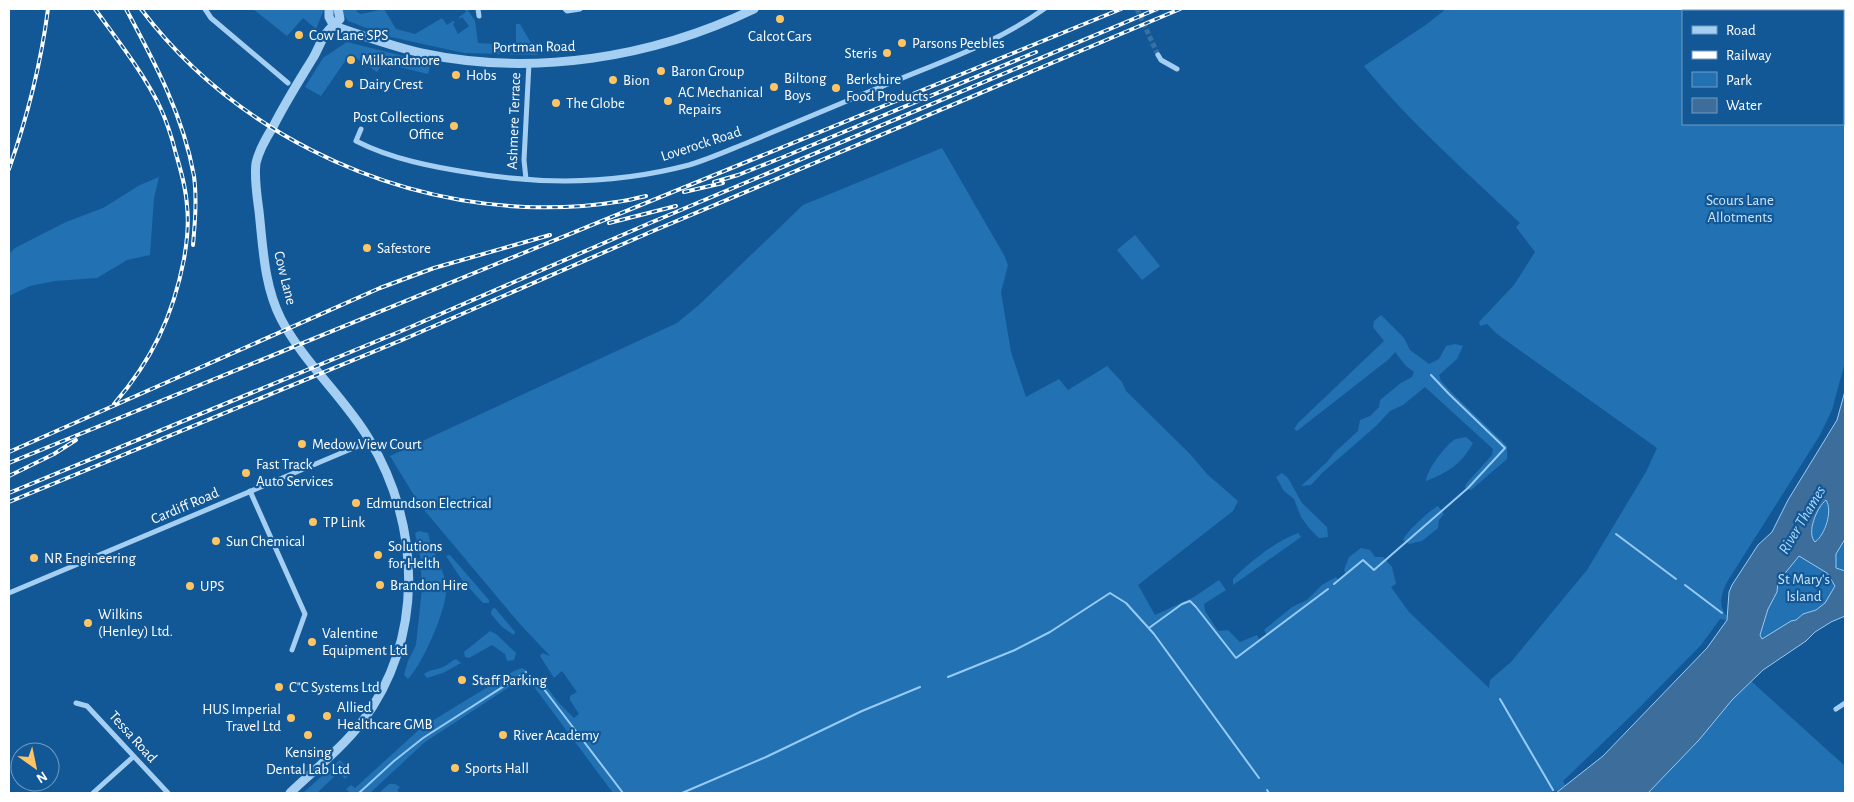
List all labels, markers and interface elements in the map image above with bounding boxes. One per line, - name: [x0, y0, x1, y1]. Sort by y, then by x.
- legend: [1682, 10, 1844, 125]
- marker: Calcot Cars: [774, 13, 786, 25]
- text: Road: [1726, 23, 1756, 38]
- place label: Cow Lane SPS: [309, 28, 388, 43]
- marker: Cow Lane SPS: [293, 29, 305, 41]
- place label: Calcot Cars: [748, 29, 812, 44]
- place label: Parsons Peebles: [912, 36, 1004, 51]
- marker: Parsons Peebles: [896, 37, 908, 49]
- street label: Portman Road: [492, 39, 576, 55]
- place label: Steris: [844, 46, 877, 61]
- marker: Steris: [881, 47, 893, 59]
- text: Railway: [1726, 48, 1772, 63]
- place label: Milkandmore: [361, 53, 440, 68]
- marker: Milkandmore: [345, 54, 357, 66]
- place label: Baron Group: [671, 64, 744, 79]
- marker: Baron Group: [655, 65, 667, 77]
- place label: Hobs: [466, 68, 497, 83]
- marker: Hobs: [450, 69, 462, 81]
- place label: Biltong Boys: [784, 71, 827, 103]
- street label: Ashmere Terrace: [505, 72, 523, 170]
- place label: Berkshire Food Products: [846, 72, 928, 104]
- place label: Bion: [623, 73, 650, 88]
- text: Park: [1726, 73, 1752, 88]
- marker: Bion: [607, 74, 619, 86]
- place label: Dairy Crest: [359, 77, 423, 92]
- marker: Dairy Crest: [343, 78, 355, 90]
- marker: Biltong Boys: [768, 81, 780, 93]
- marker: Berkshire Food Products: [830, 82, 842, 94]
- place label: AC Mechanical Repairs: [678, 85, 763, 117]
- marker: AC Mechanical Repairs: [662, 95, 674, 107]
- place label: The Globe: [566, 96, 625, 111]
- marker: The Globe: [550, 97, 562, 109]
- text: Water: [1726, 98, 1762, 113]
- place label: Post Collections Office: [353, 110, 444, 142]
- marker: Post Collections Office: [448, 120, 460, 132]
- street label: Loverock Road: [659, 124, 743, 164]
- park label: Scours Lane Allotments: [1706, 193, 1774, 225]
- place label: Safestore: [377, 241, 431, 256]
- marker: Safestore: [361, 242, 373, 254]
- street label: Cow Lane: [271, 250, 299, 307]
- place label: Medow View Court: [312, 437, 422, 452]
- marker: Medow View Court: [296, 438, 308, 450]
- place label: Fast Track Auto Services: [256, 457, 333, 489]
- marker: Fast Track Auto Services: [240, 467, 252, 479]
- water label: River Thames: [1775, 483, 1829, 557]
- street label: Cardiff Road: [149, 485, 221, 527]
- place label: Edmundson Electrical: [366, 496, 492, 511]
- marker: Edmundson Electrical: [350, 497, 362, 509]
- place label: TP Link: [323, 515, 365, 530]
- marker: TP Link: [307, 516, 319, 528]
- place label: Sun Chemical: [226, 534, 305, 549]
- marker: Sun Chemical: [210, 535, 222, 547]
- place label: Solutions for Helth: [388, 539, 442, 571]
- marker: Solutions for Helth: [372, 549, 384, 561]
- place label: NR Engineering: [44, 551, 137, 566]
- marker: NR Engineering: [28, 552, 40, 564]
- park label: St Mary's Island: [1778, 572, 1830, 604]
- place label: Brandon Hire: [390, 578, 468, 593]
- place label: UPS: [200, 579, 224, 594]
- marker: Brandon Hire: [374, 579, 386, 591]
- marker: UPS: [184, 580, 196, 592]
- place label: Wilkins (Henley) Ltd.: [98, 607, 173, 639]
- marker: Wilkins (Henley) Ltd.: [82, 617, 94, 629]
- place label: Valentine Equipment Ltd: [322, 626, 408, 658]
- marker: Valentine Equipment Ltd: [306, 636, 318, 648]
- place label: Staff Parking: [472, 673, 547, 688]
- marker: Staff Parking: [456, 674, 468, 686]
- place label: C"C Systems Ltd: [289, 680, 380, 695]
- marker: C"C Systems Ltd: [273, 681, 285, 693]
- place label: Allied Healthcare GMB: [337, 700, 433, 732]
- place label: HUS Imperial Travel Ltd: [202, 702, 281, 734]
- street label: Tessa Road: [106, 708, 160, 766]
- marker: Allied Healthcare GMB: [321, 710, 333, 722]
- marker: HUS Imperial Travel Ltd: [285, 712, 297, 724]
- place label: River Academy: [513, 728, 600, 743]
- marker: Kensing Dental Lab Ltd: [302, 729, 314, 741]
- marker: River Academy: [497, 729, 509, 741]
- north arrow: [10, 742, 60, 792]
- place label: Kensing Dental Lab Ltd: [266, 745, 350, 777]
- place label: Sports Hall: [465, 761, 529, 776]
- marker: Sports Hall: [449, 762, 461, 774]
- text: N: [34, 769, 49, 786]

